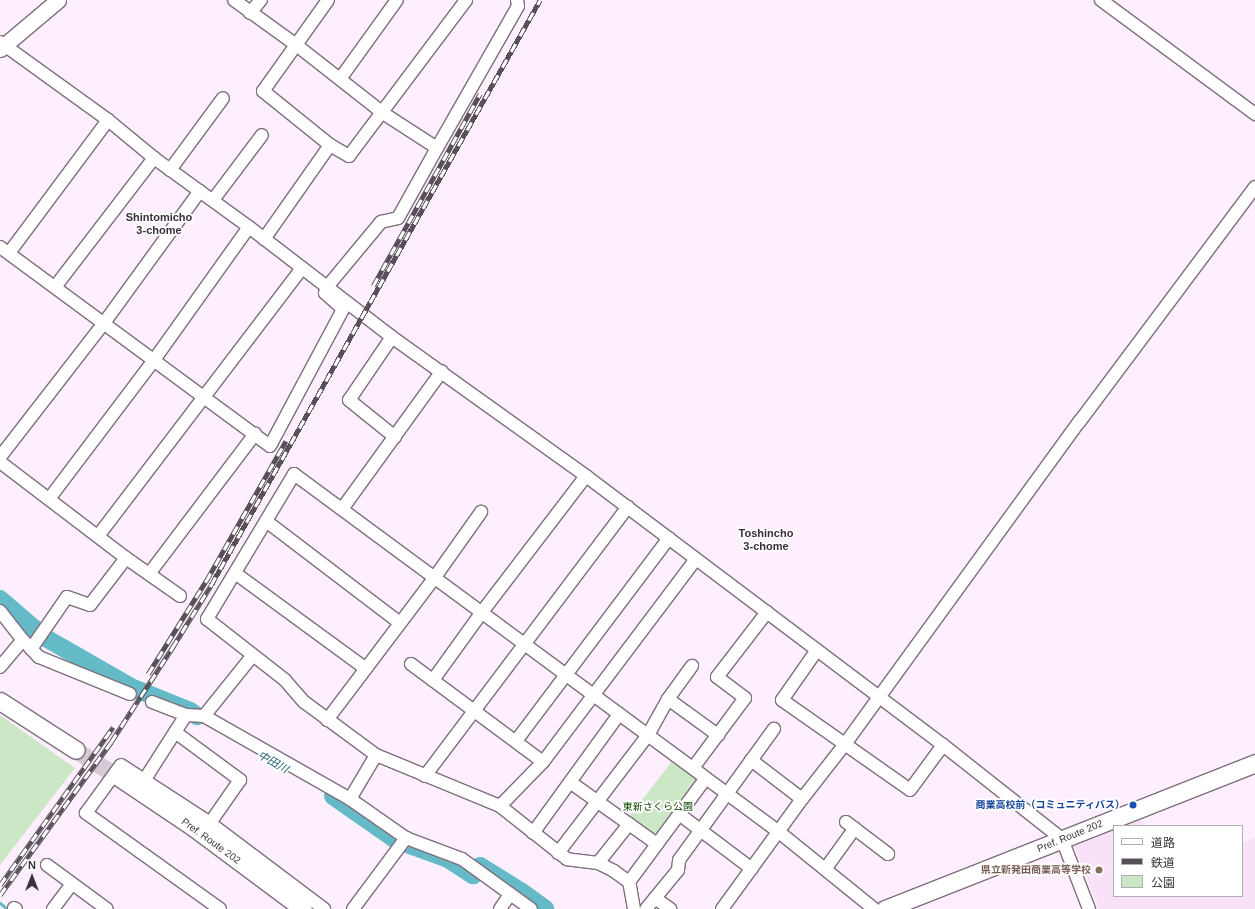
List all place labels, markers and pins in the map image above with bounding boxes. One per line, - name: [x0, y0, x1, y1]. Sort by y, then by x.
- place label: 商業高校前（コミュニティバス）: [975, 799, 1125, 811]
- marker: 商業高校前（コミュニティバス）: [1128, 800, 1138, 810]
- place label: 県立新発田商業高等学校: [981, 864, 1091, 876]
- marker: 県立新発田商業高等学校: [1094, 865, 1104, 875]

